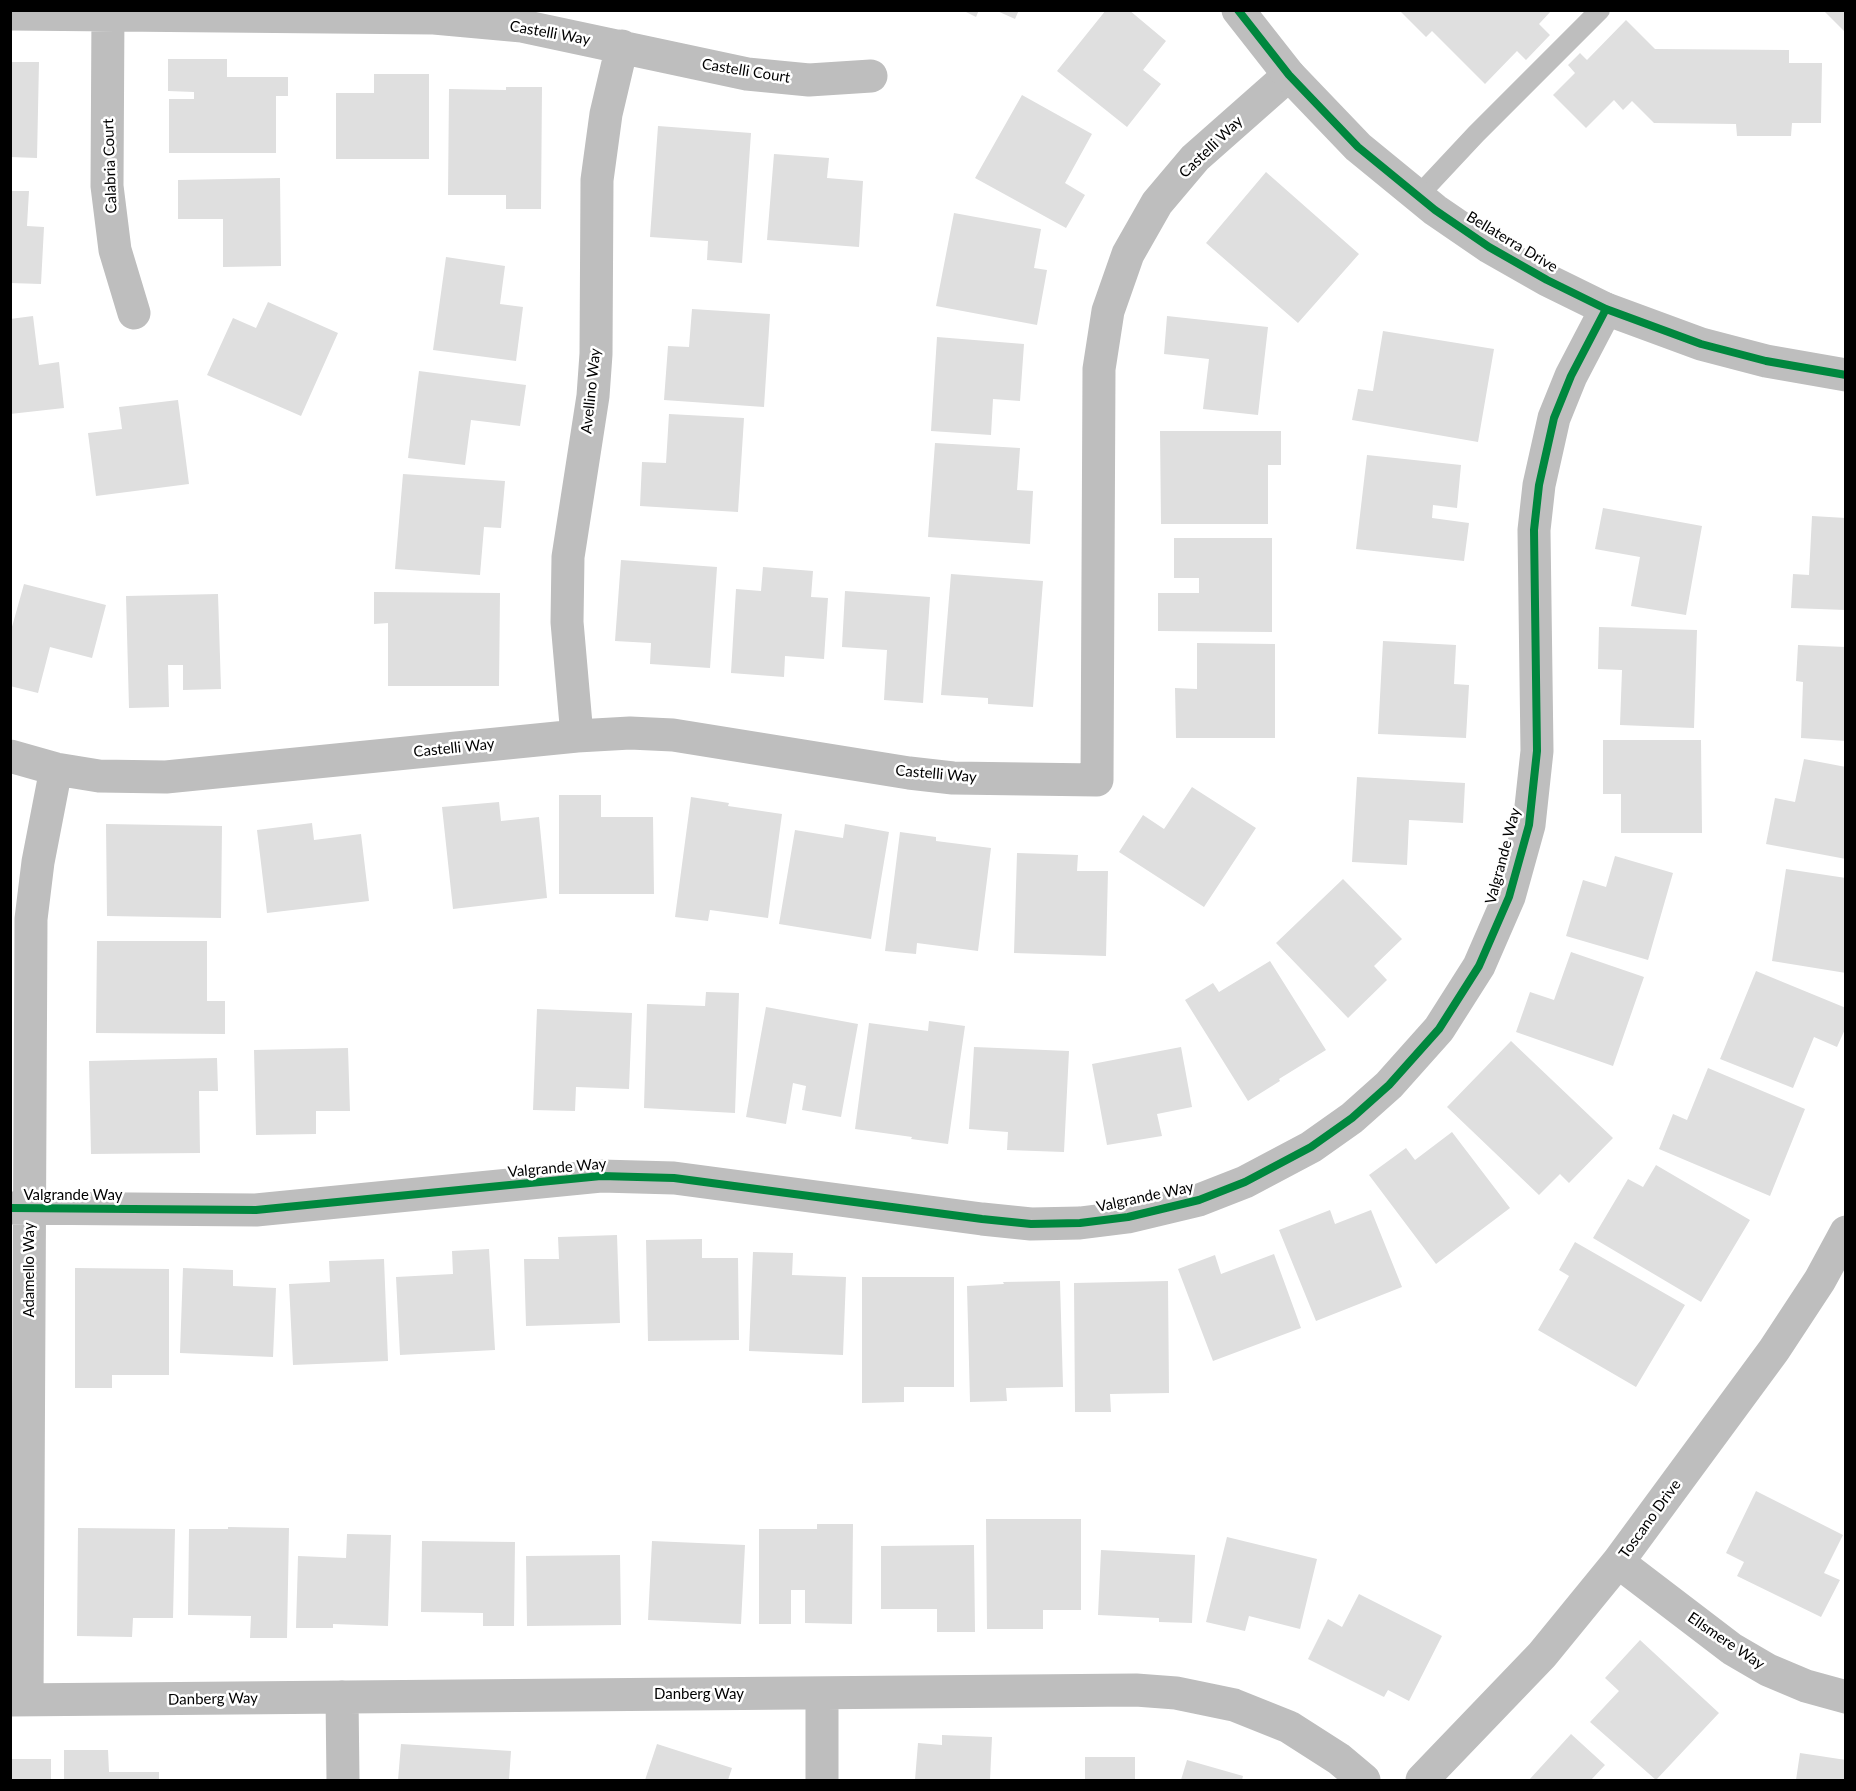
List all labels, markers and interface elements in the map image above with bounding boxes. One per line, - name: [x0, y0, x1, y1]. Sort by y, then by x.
- street label: Castelli Way: [508, 17, 592, 49]
- street label: Castelli Court: [700, 55, 792, 87]
- street label: Castelli Way: [1175, 112, 1247, 182]
- street label: Calabria Court: [99, 118, 121, 214]
- street label: Bellaterra Drive: [1463, 208, 1561, 276]
- street label: Avellino Way: [578, 347, 604, 435]
- street label: Castelli Way: [413, 735, 495, 761]
- street label: Castelli Way: [895, 761, 977, 787]
- street label: Valgrande Way: [1482, 806, 1524, 906]
- street label: Valgrande Way: [507, 1155, 607, 1181]
- street label: Valgrande Way: [1095, 1178, 1195, 1216]
- street label: Valgrande Way: [24, 1186, 122, 1204]
- street label: Adamello Way: [20, 1222, 38, 1318]
- street label: Toscano Drive: [1615, 1476, 1685, 1562]
- street label: Ellsmere Way: [1684, 1609, 1768, 1673]
- street label: Danberg Way: [654, 1685, 744, 1703]
- street label: Danberg Way: [168, 1689, 258, 1709]

